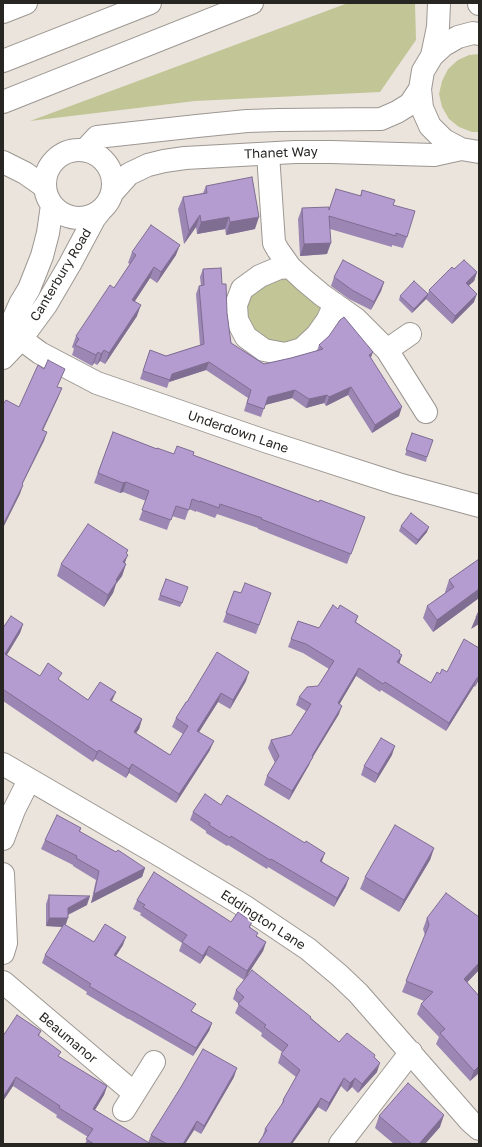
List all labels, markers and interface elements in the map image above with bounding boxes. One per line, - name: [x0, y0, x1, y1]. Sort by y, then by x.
- street label: Thanet Way: [244, 144, 318, 162]
- street label: Canterbury Road: [27, 226, 95, 324]
- street label: Underdown Lane: [185, 407, 291, 457]
- street label: Eddington Lane: [218, 887, 308, 953]
- street label: Beaumanor: [36, 1009, 100, 1067]

